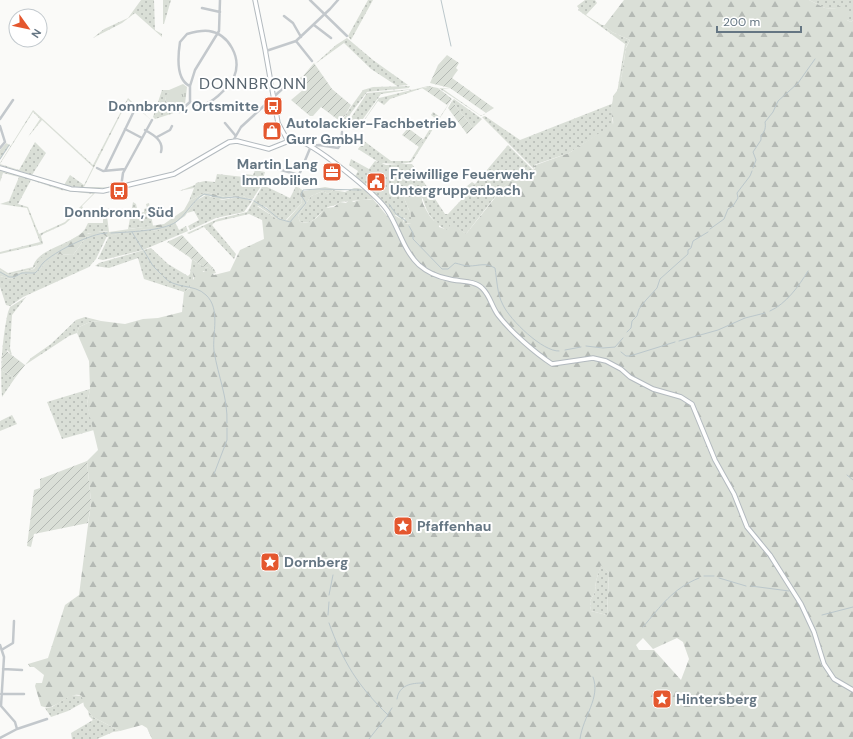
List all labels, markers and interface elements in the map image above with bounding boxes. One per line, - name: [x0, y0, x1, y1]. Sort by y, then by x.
- north arrow: [8, 8, 48, 48]
- scale bar: [717, 8, 801, 34]
- text: 200 m: [723, 14, 760, 30]
- text: N: [28, 26, 44, 41]
- district label: DONNBRONN: [199, 73, 307, 94]
- bus stop icon: Donnbronn, Ortsmitte: [262, 95, 284, 117]
- place label: Donnbronn, Ortsmitte: [108, 97, 259, 115]
- place label: Autolackier-Fachbetrieb Gurr GmbH: [286, 114, 457, 148]
- shop icon: Autolackier-Fachbetrieb Gurr GmbH: [261, 120, 283, 142]
- place label: Martin Lang Immobilien: [237, 155, 318, 189]
- office icon: Martin Lang Immobilien: [321, 161, 343, 183]
- place label: Freiwillige Feuerwehr Untergruppenbach: [390, 165, 535, 199]
- public building icon: Freiwillige Feuerwehr Untergruppenbach: [365, 171, 387, 193]
- bus stop icon: Donnbronn, Süd: [108, 180, 130, 202]
- place label: Donnbronn, Süd: [64, 203, 174, 221]
- place icon: Pfaffenhau: [392, 515, 414, 537]
- place label: Pfaffenhau: [417, 517, 491, 535]
- place icon: Dornberg: [259, 551, 281, 573]
- place label: Dornberg: [284, 553, 348, 571]
- place icon: Hintersberg: [651, 688, 673, 710]
- place label: Hintersberg: [676, 690, 757, 708]

